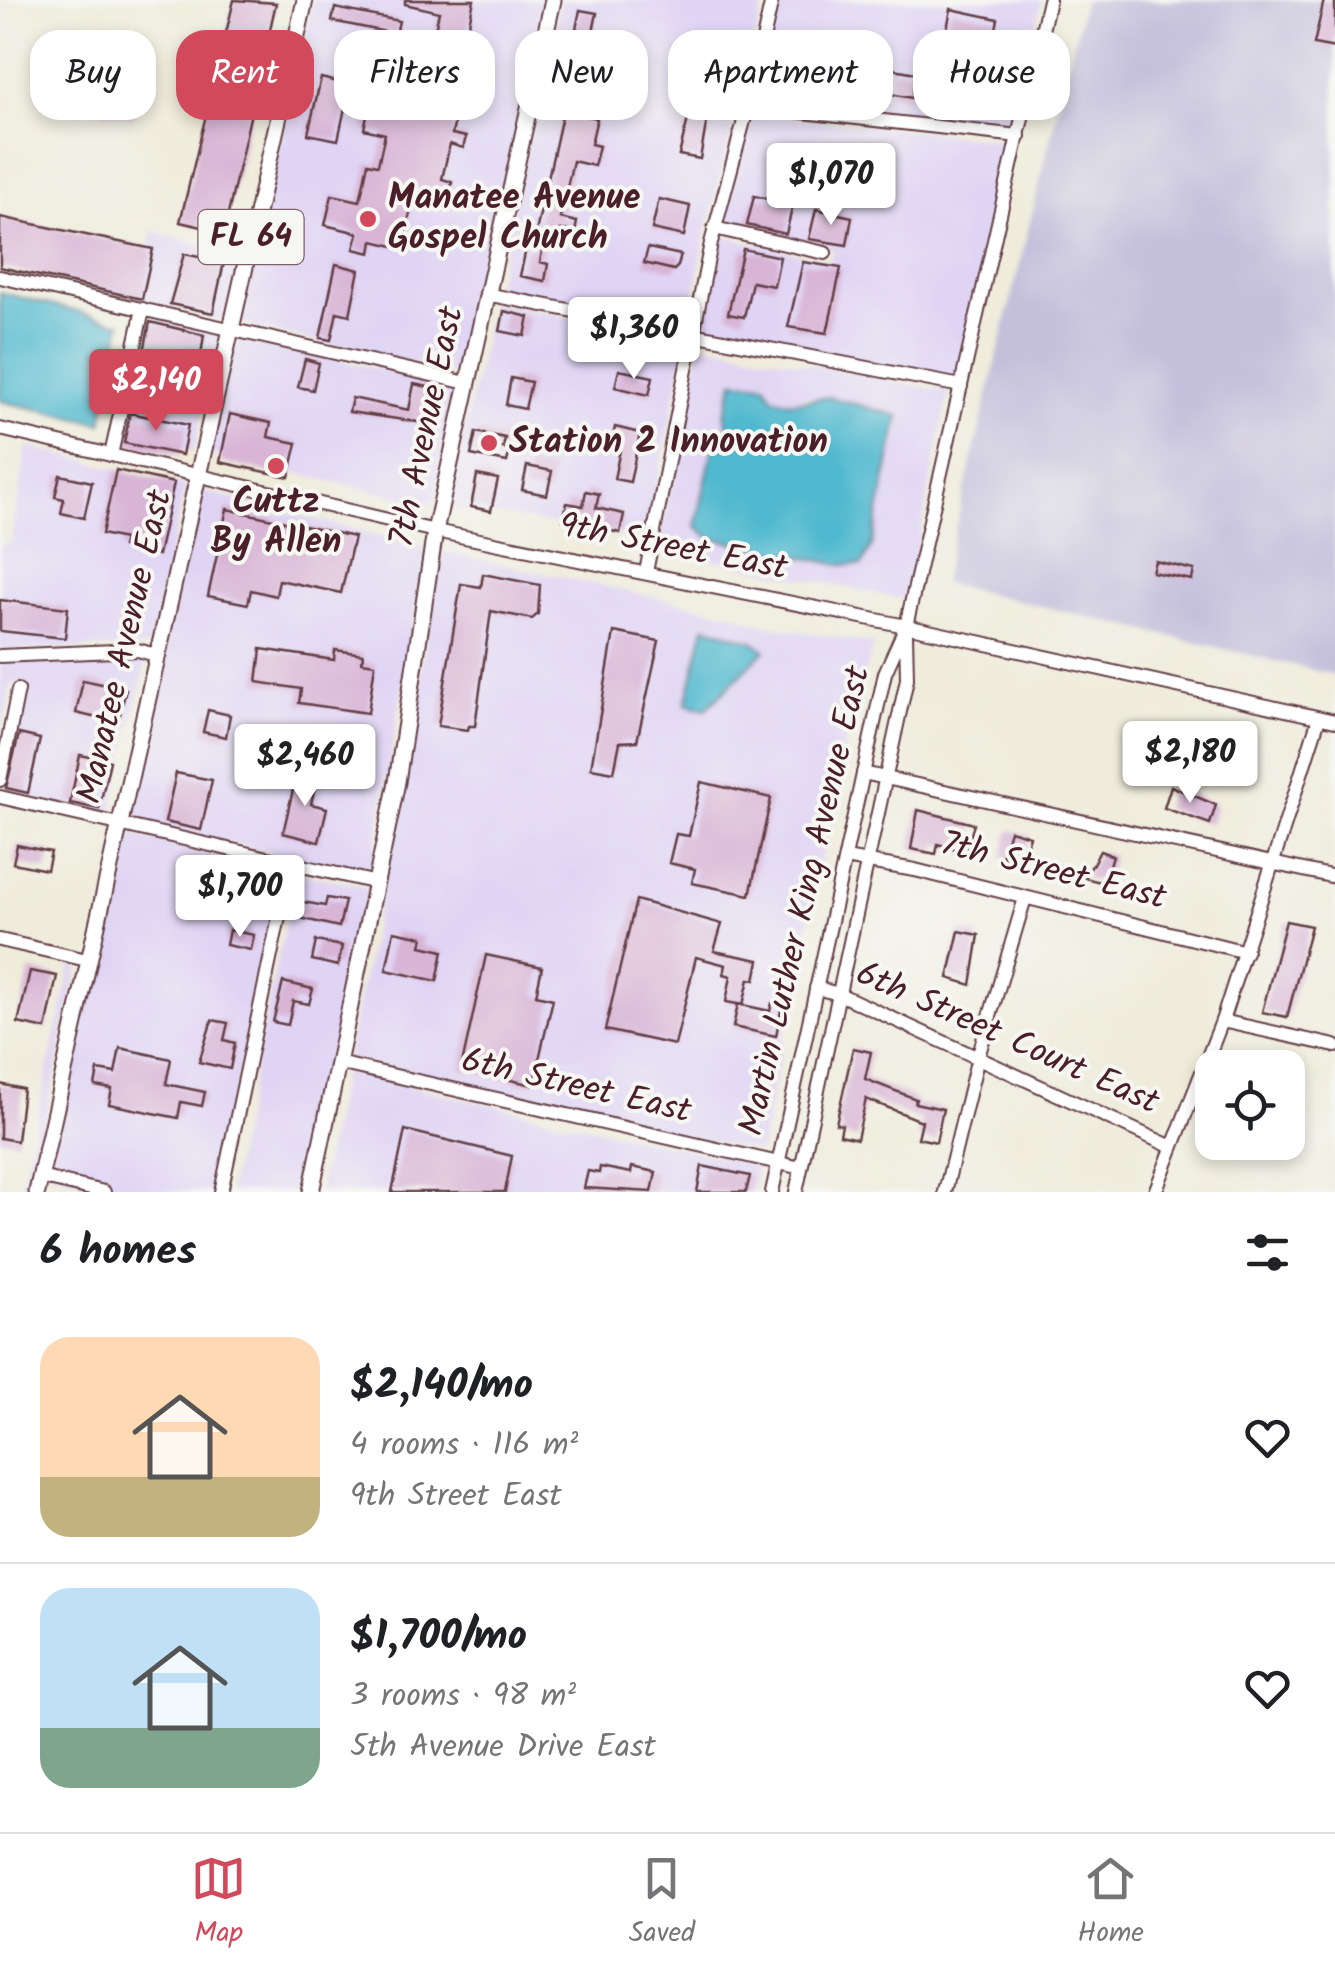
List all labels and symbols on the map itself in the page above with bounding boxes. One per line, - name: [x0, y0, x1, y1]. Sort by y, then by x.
- pin: $1,070: [750, 143, 912, 228]
- place label: Manatee Avenue Gospel Church: [388, 171, 640, 267]
- marker: Manatee Avenue Gospel Church: [357, 208, 379, 230]
- road number: FL 64: [198, 210, 304, 264]
- pin: $1,360: [553, 297, 715, 382]
- street label: 7th Avenue East: [375, 301, 481, 553]
- pin: $2,140: [75, 349, 237, 434]
- place label: Station 2 Innovation: [509, 415, 828, 471]
- marker: Station 2 Innovation: [478, 432, 500, 454]
- marker: Cuttz By Allen: [265, 455, 287, 477]
- place label: Cuttz By Allen: [211, 475, 341, 571]
- street label: Manatee Avenue East: [63, 484, 189, 809]
- street label: 9th Street East: [554, 498, 792, 598]
- street label: Martin Luther King Avenue East: [725, 660, 887, 1141]
- pin: $2,180: [1109, 721, 1271, 806]
- pin: $2,460: [224, 724, 386, 809]
- street label: 7th Street East: [934, 817, 1172, 927]
- pin: $1,700: [159, 855, 321, 940]
- street label: 6th Street Court East: [846, 947, 1168, 1131]
- street label: 6th Street East: [456, 1033, 697, 1141]

